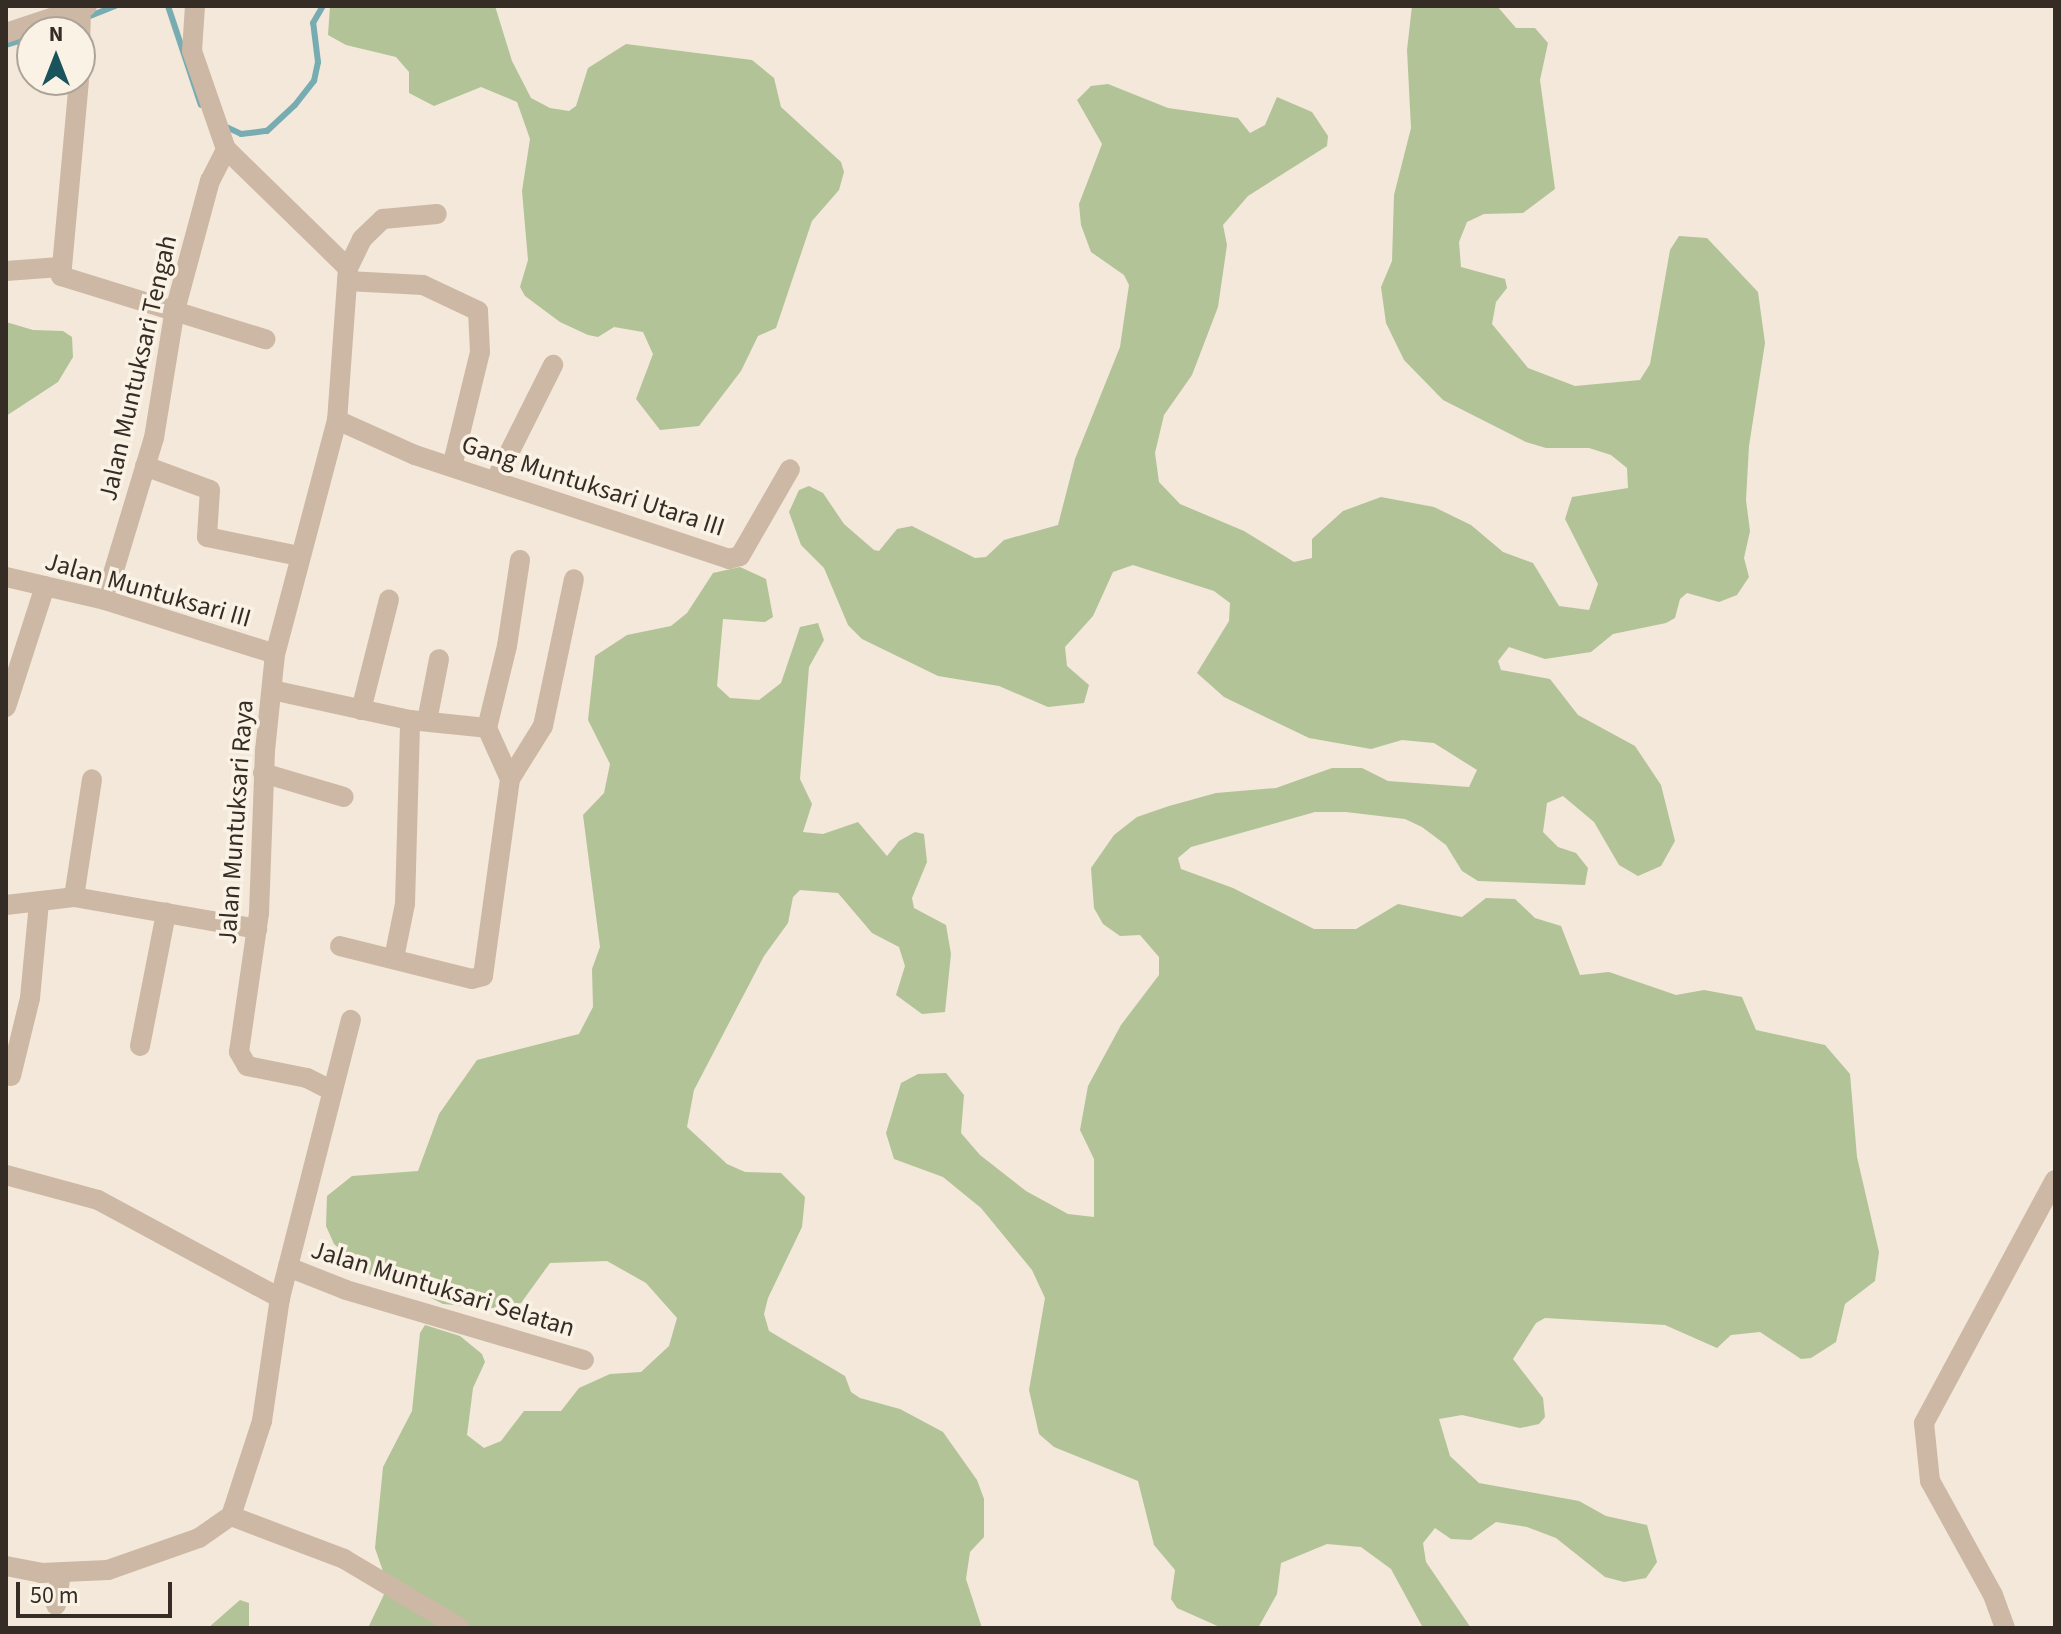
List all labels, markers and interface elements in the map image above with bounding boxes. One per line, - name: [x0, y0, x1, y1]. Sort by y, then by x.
- north arrow: [16, 16, 96, 96]
- text: N: [49, 18, 63, 50]
- street label: Jalan Muntuksari Tengah: [92, 232, 184, 504]
- street label: Gang Muntuksari Utara III: [458, 429, 728, 543]
- street label: Jalan Muntuksari III: [41, 546, 255, 634]
- street label: Jalan Muntuksari Raya: [212, 699, 260, 945]
- street label: Jalan Muntuksari Selatan: [307, 1234, 579, 1344]
- scale bar: [20, 1566, 176, 1616]
- text: 50 m: [30, 1578, 79, 1613]

